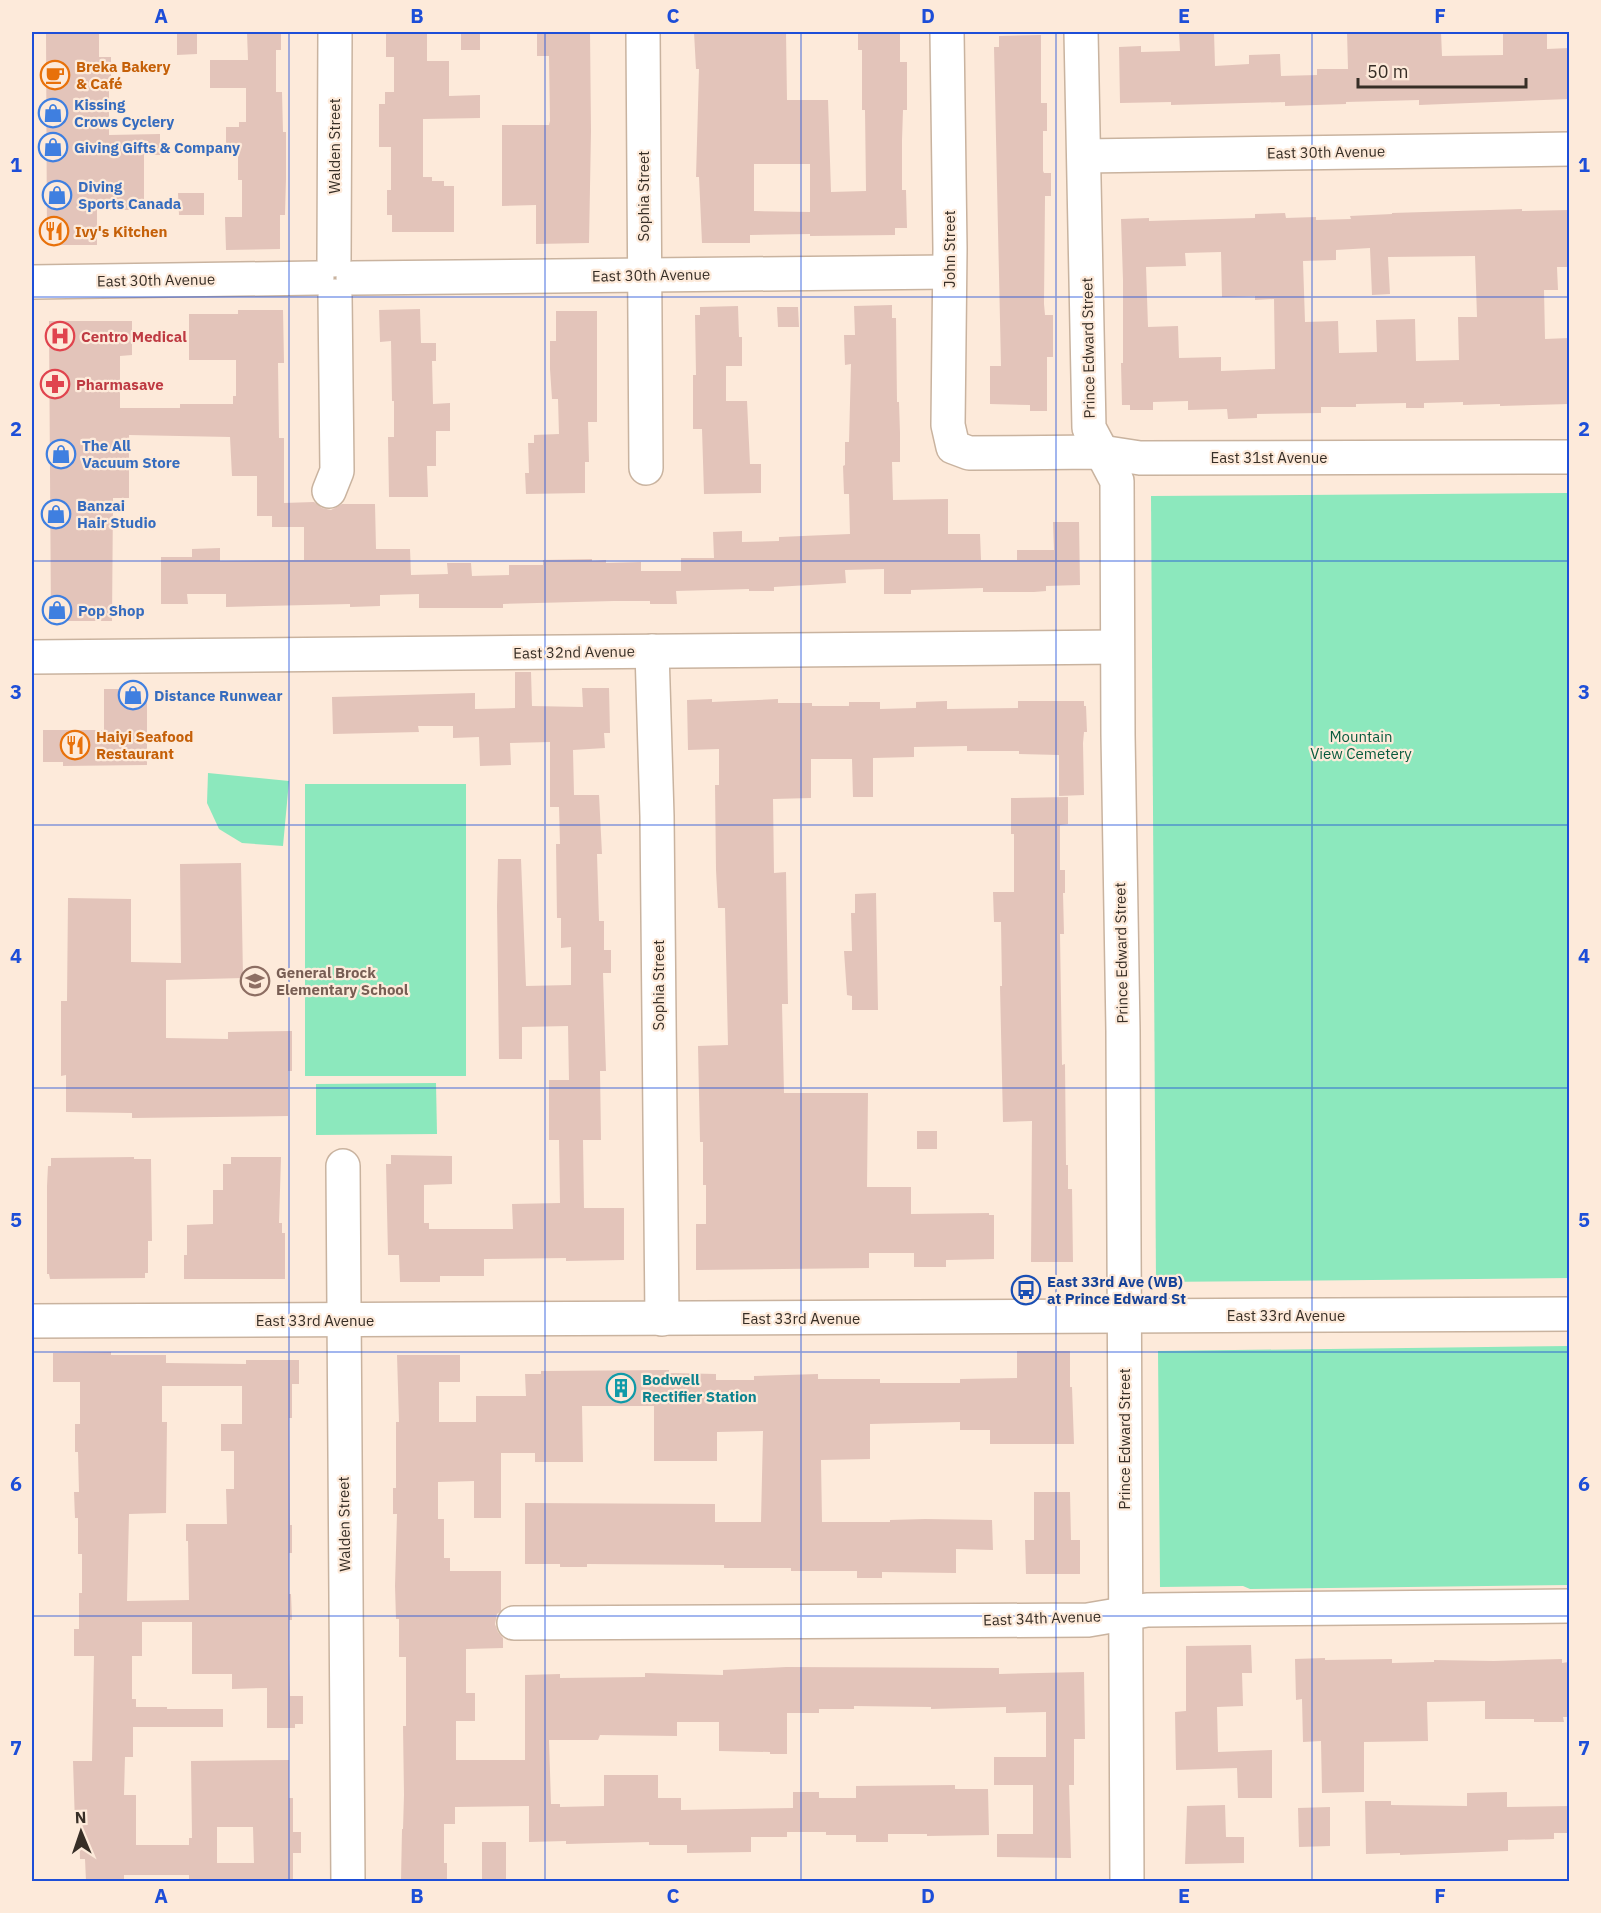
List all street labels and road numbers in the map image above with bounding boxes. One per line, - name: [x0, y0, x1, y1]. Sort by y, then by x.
- street label: Walden Street: [325, 98, 344, 194]
- street label: East 30th Avenue: [1267, 141, 1385, 163]
- street label: Sophia Street: [634, 151, 653, 241]
- street label: John Street: [940, 210, 959, 288]
- street label: East 30th Avenue: [592, 264, 710, 286]
- street label: East 30th Avenue: [97, 269, 215, 291]
- street label: Prince Edward Street: [1077, 277, 1099, 419]
- street label: East 31st Avenue: [1211, 448, 1327, 467]
- street label: East 32nd Avenue: [513, 641, 635, 663]
- street label: Prince Edward Street: [1110, 882, 1132, 1024]
- street label: Sophia Street: [649, 940, 668, 1030]
- street label: East 33rd Avenue: [1227, 1306, 1345, 1325]
- street label: East 33rd Avenue: [742, 1309, 860, 1328]
- street label: East 33rd Avenue: [256, 1311, 374, 1330]
- street label: Prince Edward Street: [1115, 1368, 1134, 1510]
- street label: Walden Street: [334, 1476, 354, 1572]
- street label: East 34th Avenue: [983, 1606, 1101, 1630]

